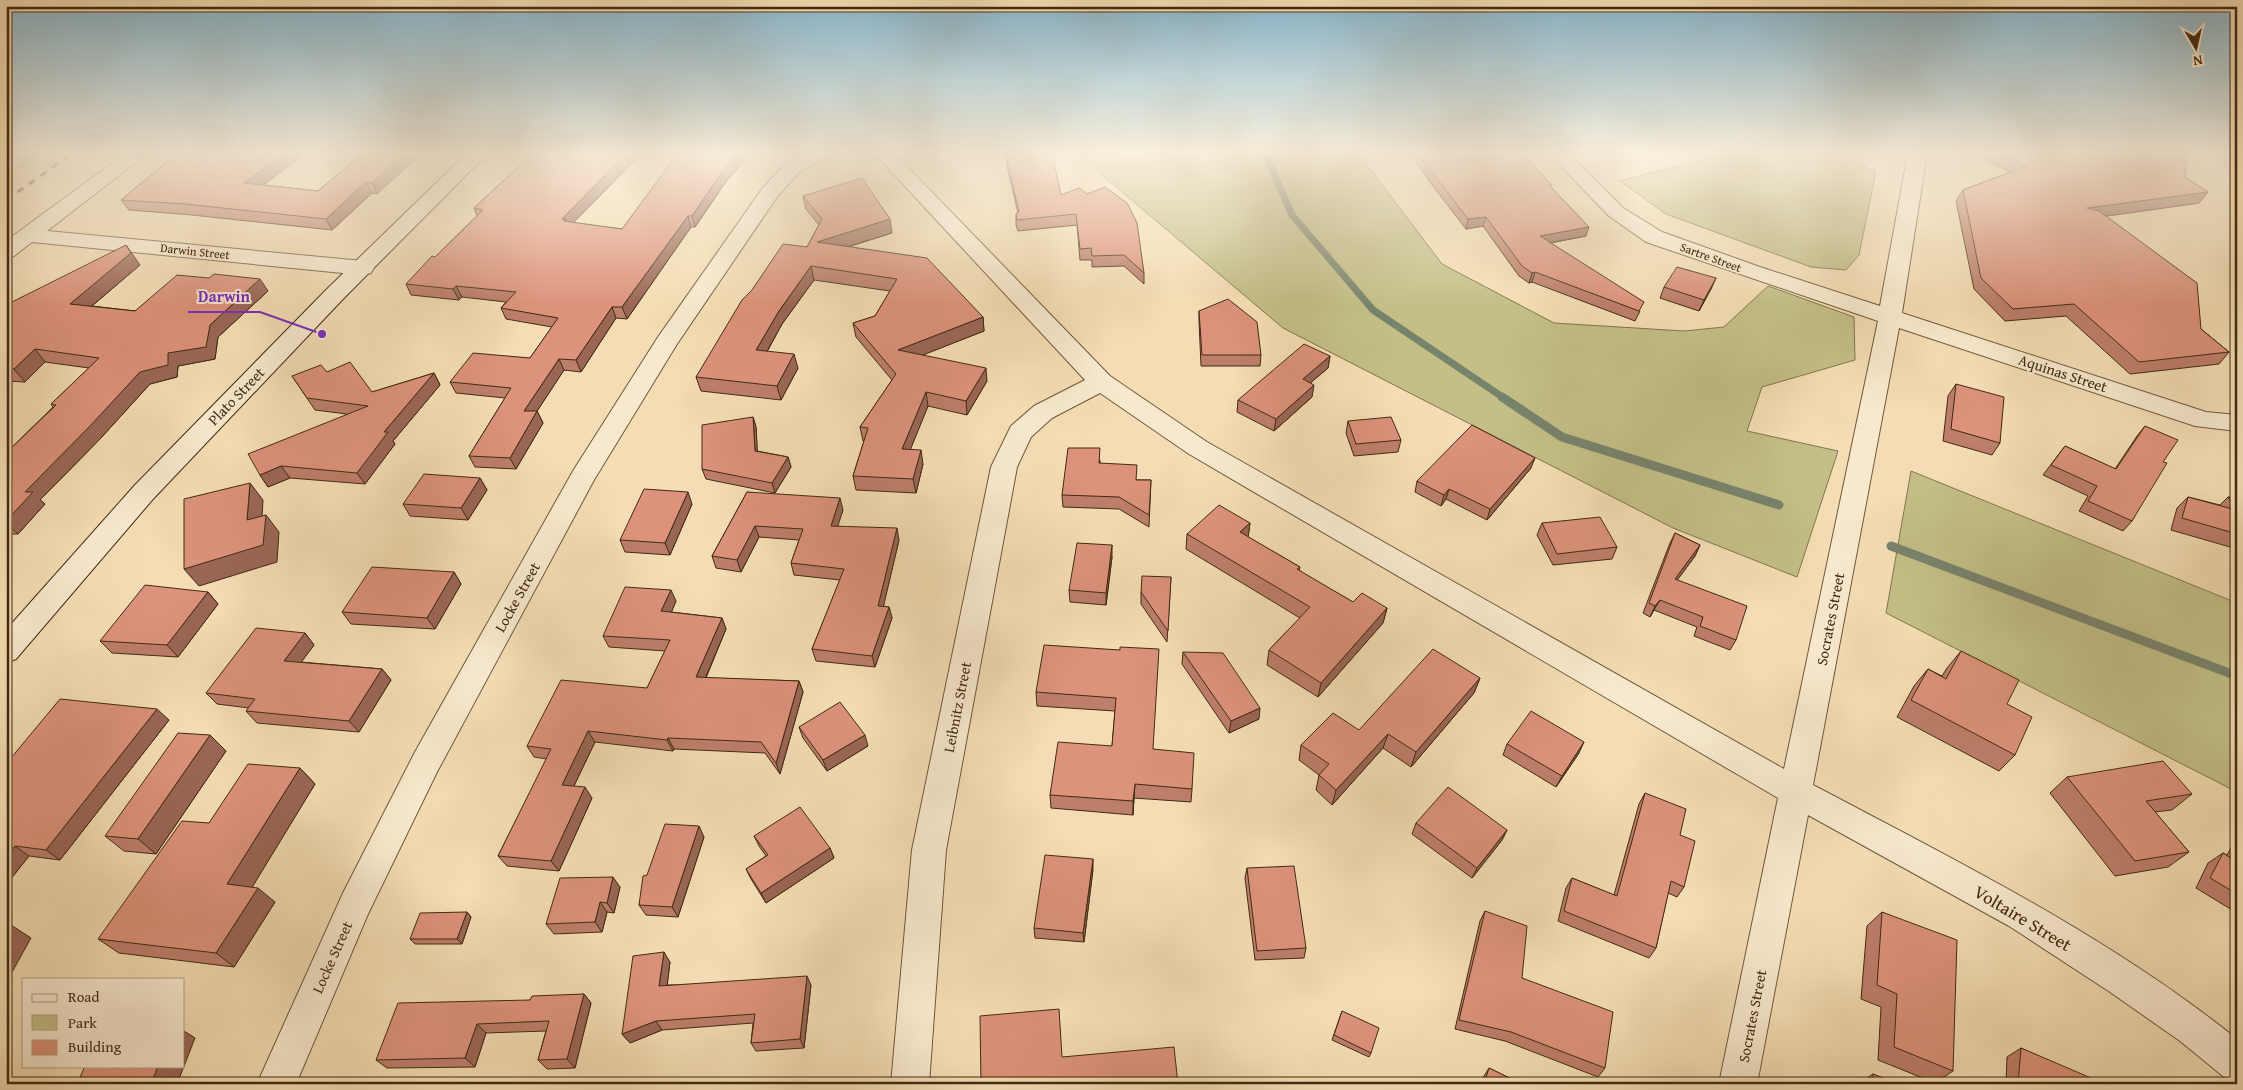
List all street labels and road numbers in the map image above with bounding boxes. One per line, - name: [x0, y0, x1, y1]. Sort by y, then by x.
- street label: Sartre Street: [1678, 238, 1745, 276]
- street label: Darwin Street: [160, 239, 231, 263]
- street label: Aquinas Street: [2016, 349, 2111, 397]
- street label: Plato Street: [203, 362, 270, 430]
- street label: Locke Street: [489, 558, 545, 636]
- street label: Socrates Street: [1811, 570, 1849, 667]
- street label: Leibnitz Street: [938, 659, 976, 754]
- street label: Voltaire Street: [1969, 878, 2078, 958]
- street label: Locke Street: [307, 917, 358, 996]
- street label: Socrates Street: [1733, 967, 1771, 1064]

